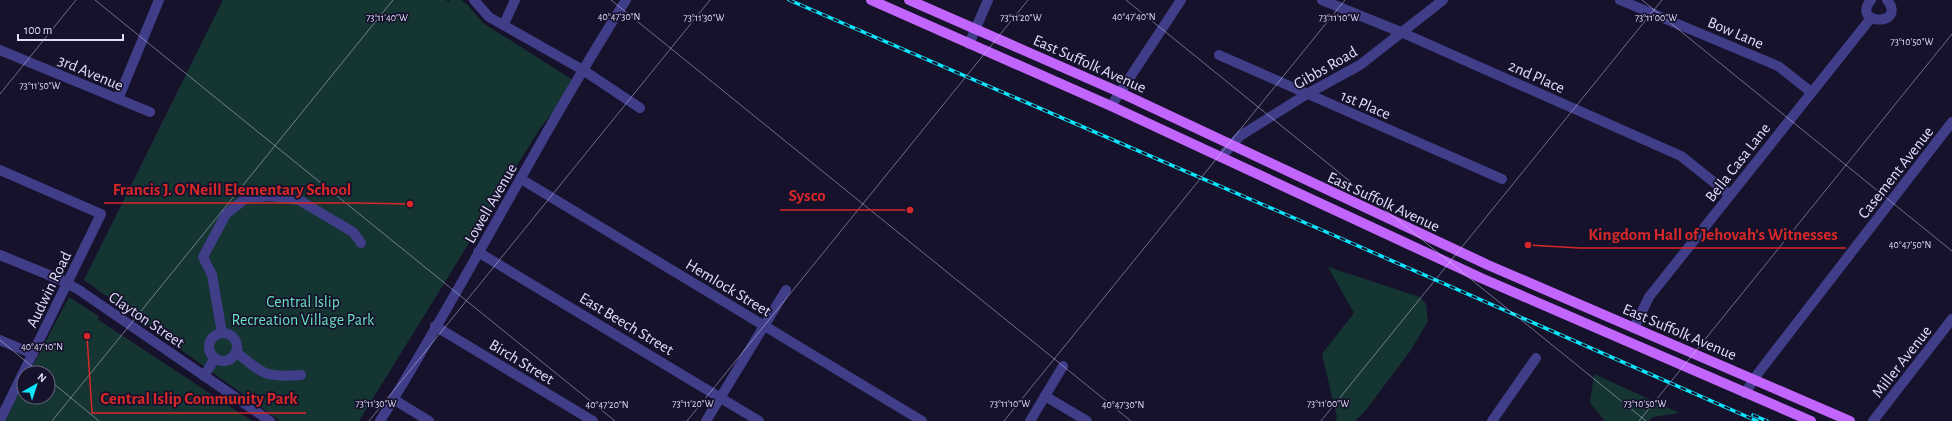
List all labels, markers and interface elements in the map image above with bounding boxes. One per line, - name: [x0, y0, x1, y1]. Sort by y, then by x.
- text: 40°47'30"N: [598, 12, 640, 22]
- text: 40°47'40"N: [1112, 12, 1156, 22]
- text: 73°11'40"W: [366, 13, 408, 23]
- text: 73°11'30"W: [683, 13, 725, 23]
- text: 73°11'20"W: [1000, 13, 1042, 23]
- text: 73°11'10"W: [1319, 13, 1359, 23]
- text: 73°11'00"W: [1635, 13, 1677, 23]
- street label: Bow Lane: [1705, 14, 1766, 52]
- scale bar: [18, 16, 123, 42]
- text: 100 m: [24, 24, 52, 36]
- street label: East Suffolk Avenue: [1031, 32, 1148, 96]
- text: 73°10'50"W: [1891, 37, 1934, 47]
- street label: Gibbs Road: [1291, 43, 1360, 92]
- street label: 3rd Avenue: [56, 52, 126, 94]
- street label: 2nd Place: [1506, 57, 1567, 96]
- text: 73°11'50"W: [19, 81, 61, 91]
- street label: 1st Place: [1338, 87, 1393, 123]
- street label: Bella Casa Lane: [1702, 120, 1773, 205]
- street label: Casement Avenue: [1855, 124, 1937, 222]
- street label: Lowell Avenue: [462, 161, 520, 246]
- street label: East Suffolk Avenue: [1325, 169, 1442, 235]
- callout: Francis J. O'Neill Elementary School: [104, 174, 359, 203]
- text: Francis J. O'Neill Elementary School: [113, 181, 351, 199]
- callout: Sysco: [780, 181, 833, 210]
- text: Sysco: [788, 187, 826, 205]
- callout: Kingdom Hall of Jehovah’s Witnesses: [1580, 219, 1846, 248]
- text: Kingdom Hall of Jehovah’s Witnesses: [1588, 226, 1838, 243]
- text: 40°47'50"N: [1889, 240, 1931, 250]
- street label: Audwin Road: [24, 249, 74, 330]
- street label: Hemlock Street: [683, 256, 774, 320]
- street label: Clayton Street: [105, 289, 187, 352]
- street label: East Beech Street: [577, 290, 676, 358]
- park label: Central Islip Recreation Village Park: [232, 294, 375, 328]
- street label: East Suffolk Avenue: [1620, 301, 1739, 363]
- street label: Miller Avenue: [1869, 323, 1935, 401]
- street label: Birch Street: [486, 336, 557, 387]
- text: 40°47'10"N: [21, 342, 63, 352]
- north arrow: [16, 365, 56, 405]
- text: N: [36, 371, 48, 384]
- callout: Central Islip Community Park: [92, 384, 306, 413]
- text: Central Islip Community Park: [100, 390, 298, 408]
- text: 73°11'30"W: [355, 399, 397, 409]
- text: 73°11'20"W: [672, 399, 714, 409]
- text: 73°11'10"W: [990, 399, 1030, 409]
- text: 73°11'00"W: [1307, 399, 1349, 409]
- text: 73°10'50"W: [1624, 399, 1667, 409]
- text: 40°47'20"N: [585, 400, 629, 410]
- text: 40°47'30"N: [1102, 400, 1144, 410]

